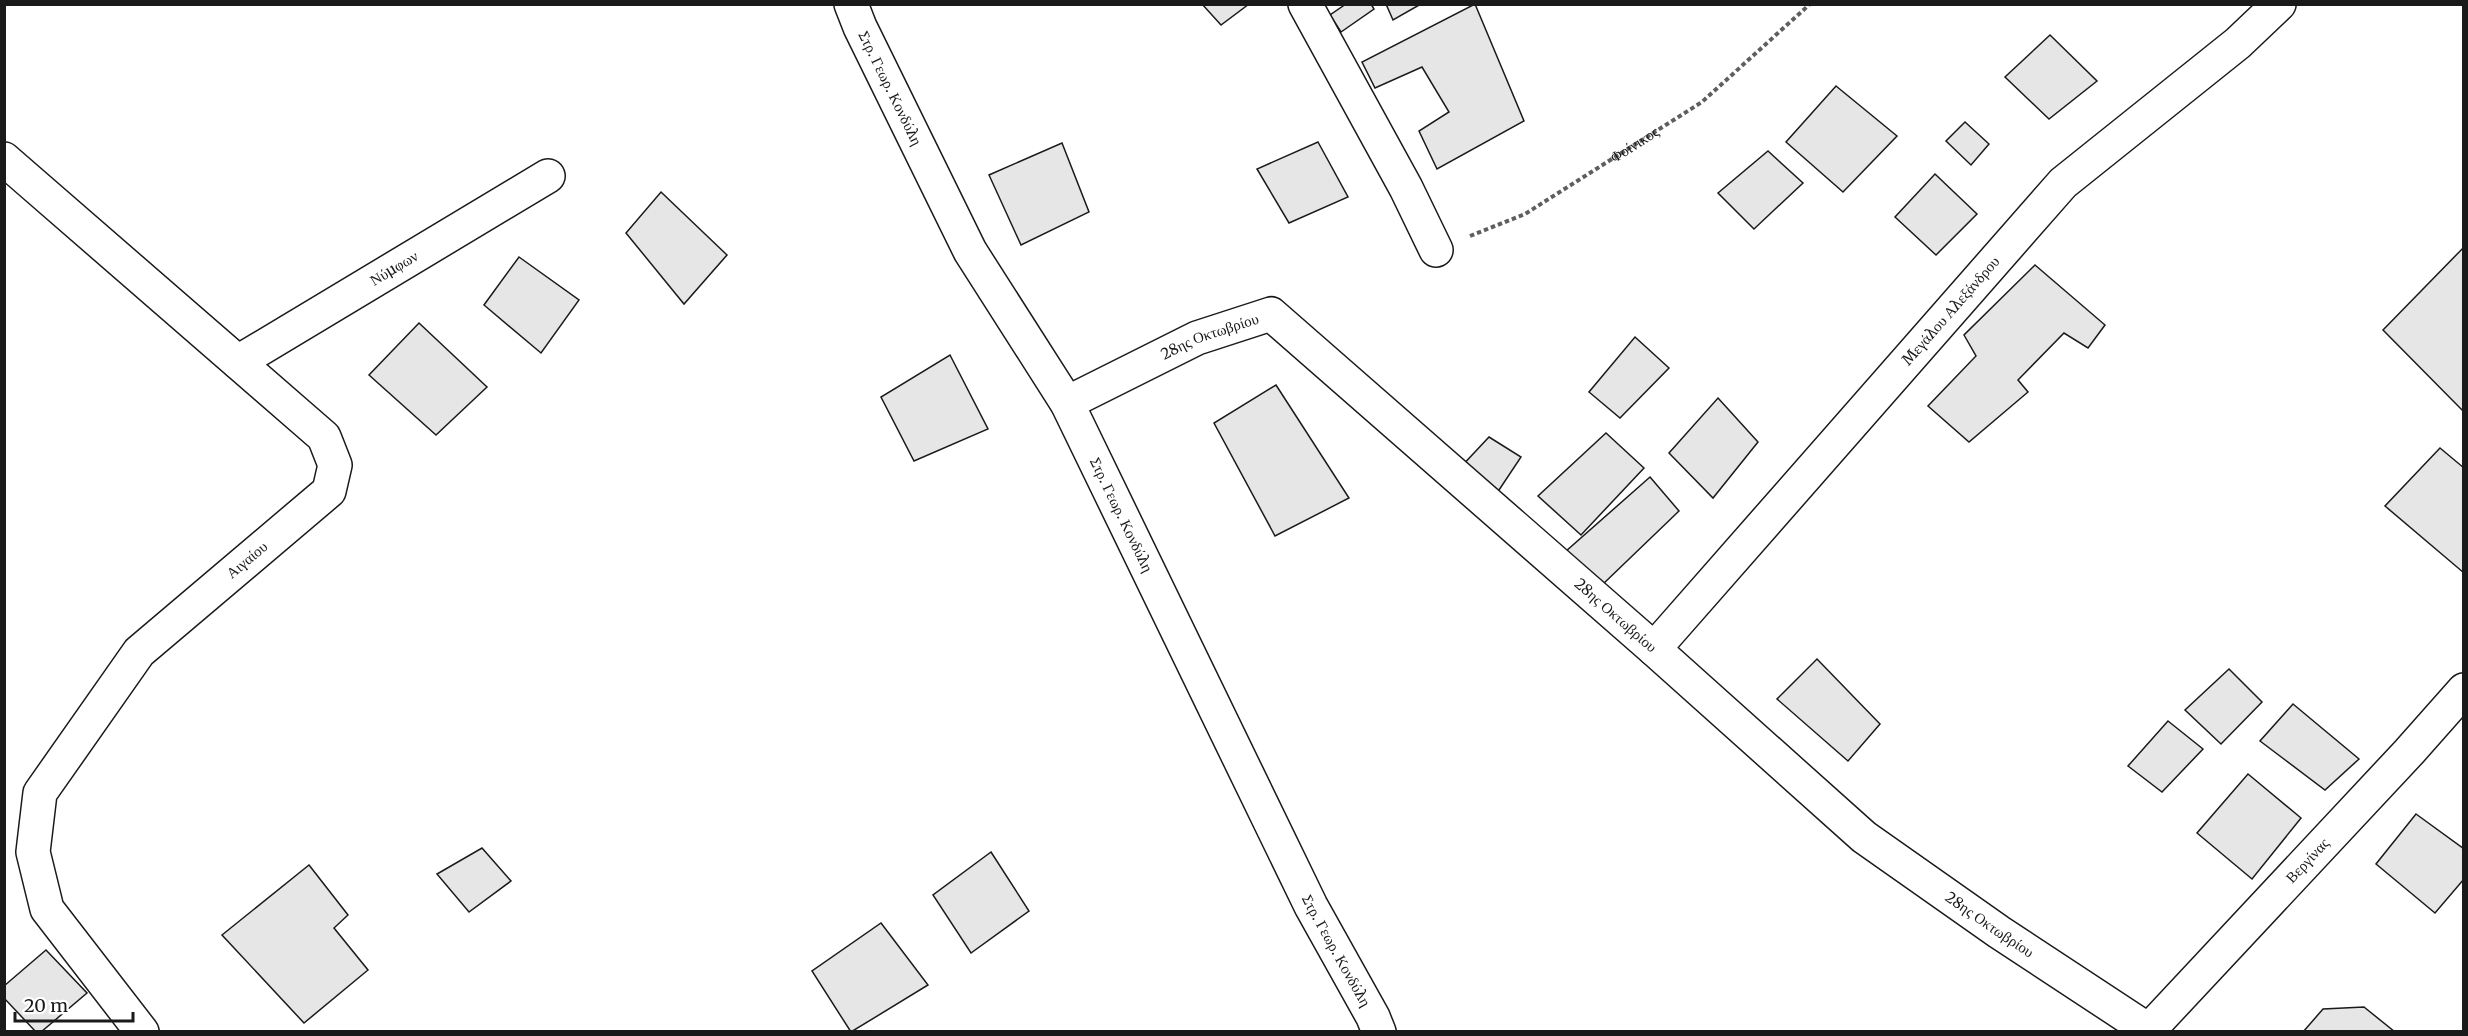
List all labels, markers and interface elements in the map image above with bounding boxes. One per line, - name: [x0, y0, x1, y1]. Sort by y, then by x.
- street label: Στρ. Γεωρ. Κονδύλη: [854, 28, 927, 149]
- street label: Φοίνικος: [1606, 122, 1662, 167]
- street label: Νύμφων: [366, 246, 422, 290]
- street label: Μεγάλου Αλεξάνδρου: [1897, 252, 2003, 369]
- street label: 28ης Οκτωβρίου: [1158, 309, 1261, 364]
- street label: Στρ. Γεωρ. Κονδύλη: [1086, 454, 1158, 575]
- street label: Αιγαίου: [222, 537, 271, 582]
- street label: 28ης Οκτωβρίου: [1571, 574, 1661, 656]
- street label: Βεργίνας: [2281, 834, 2333, 887]
- street label: 28ης Οκτωβρίου: [1942, 887, 2038, 961]
- street label: Στρ. Γεωρ. Κονδύλη: [1298, 891, 1375, 1010]
- scale bar: [15, 985, 134, 1023]
- text: 20 m: [24, 994, 68, 1017]

